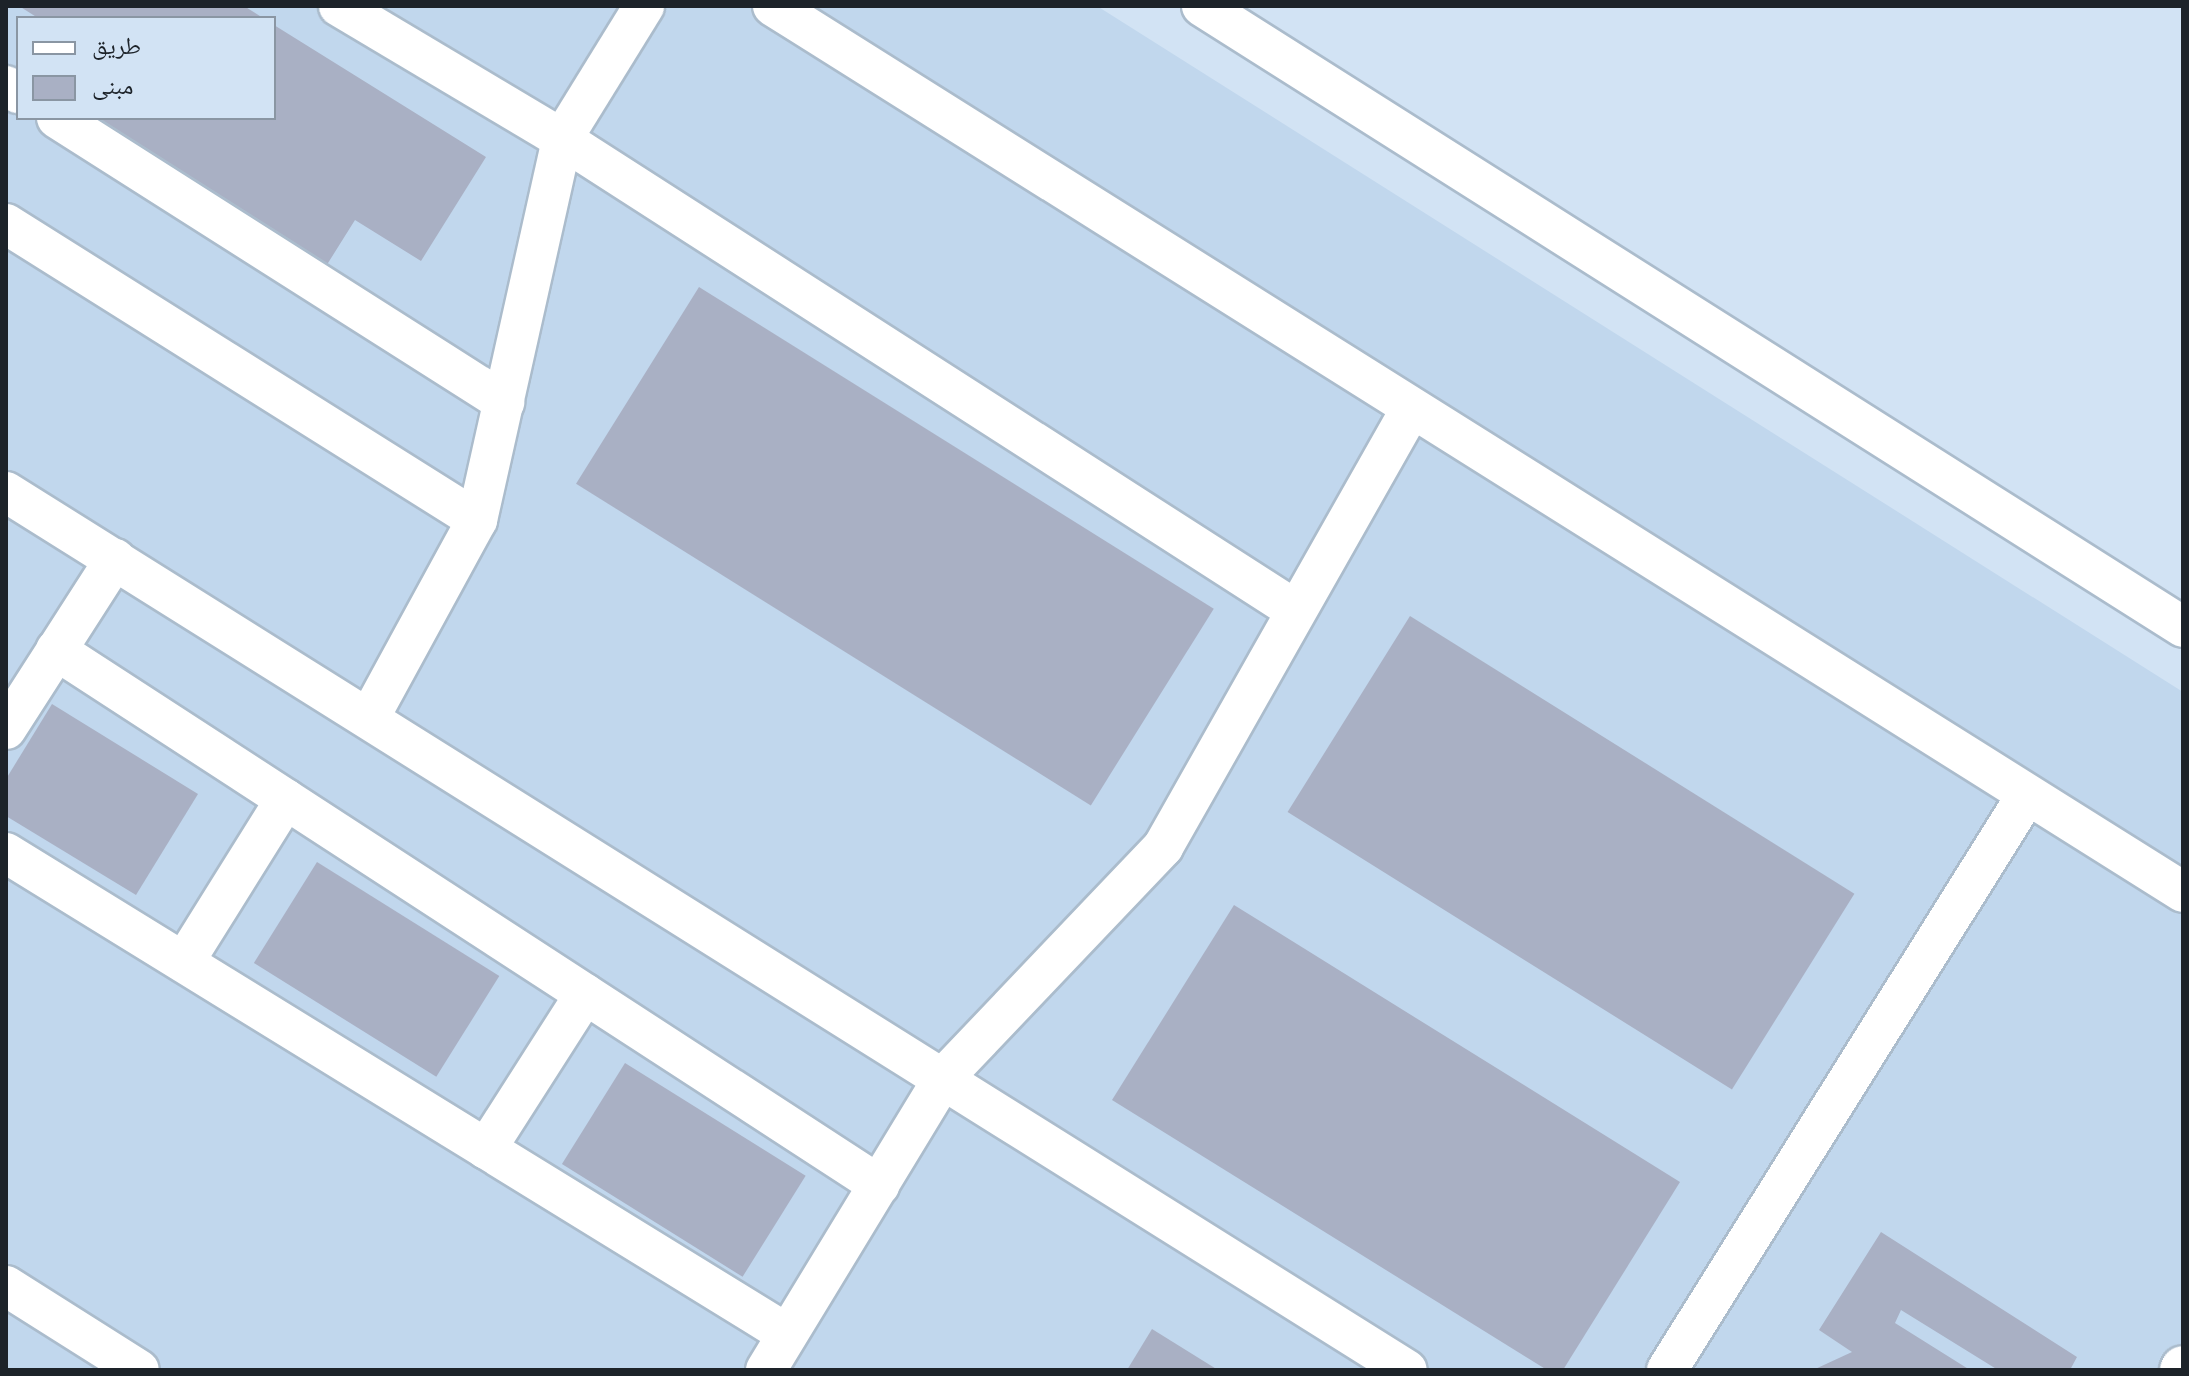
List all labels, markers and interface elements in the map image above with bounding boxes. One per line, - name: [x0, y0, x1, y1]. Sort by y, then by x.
- legend: [16, 16, 276, 120]
- text: طريق: [92, 31, 141, 61]
- text: مبنى: [92, 71, 133, 101]

